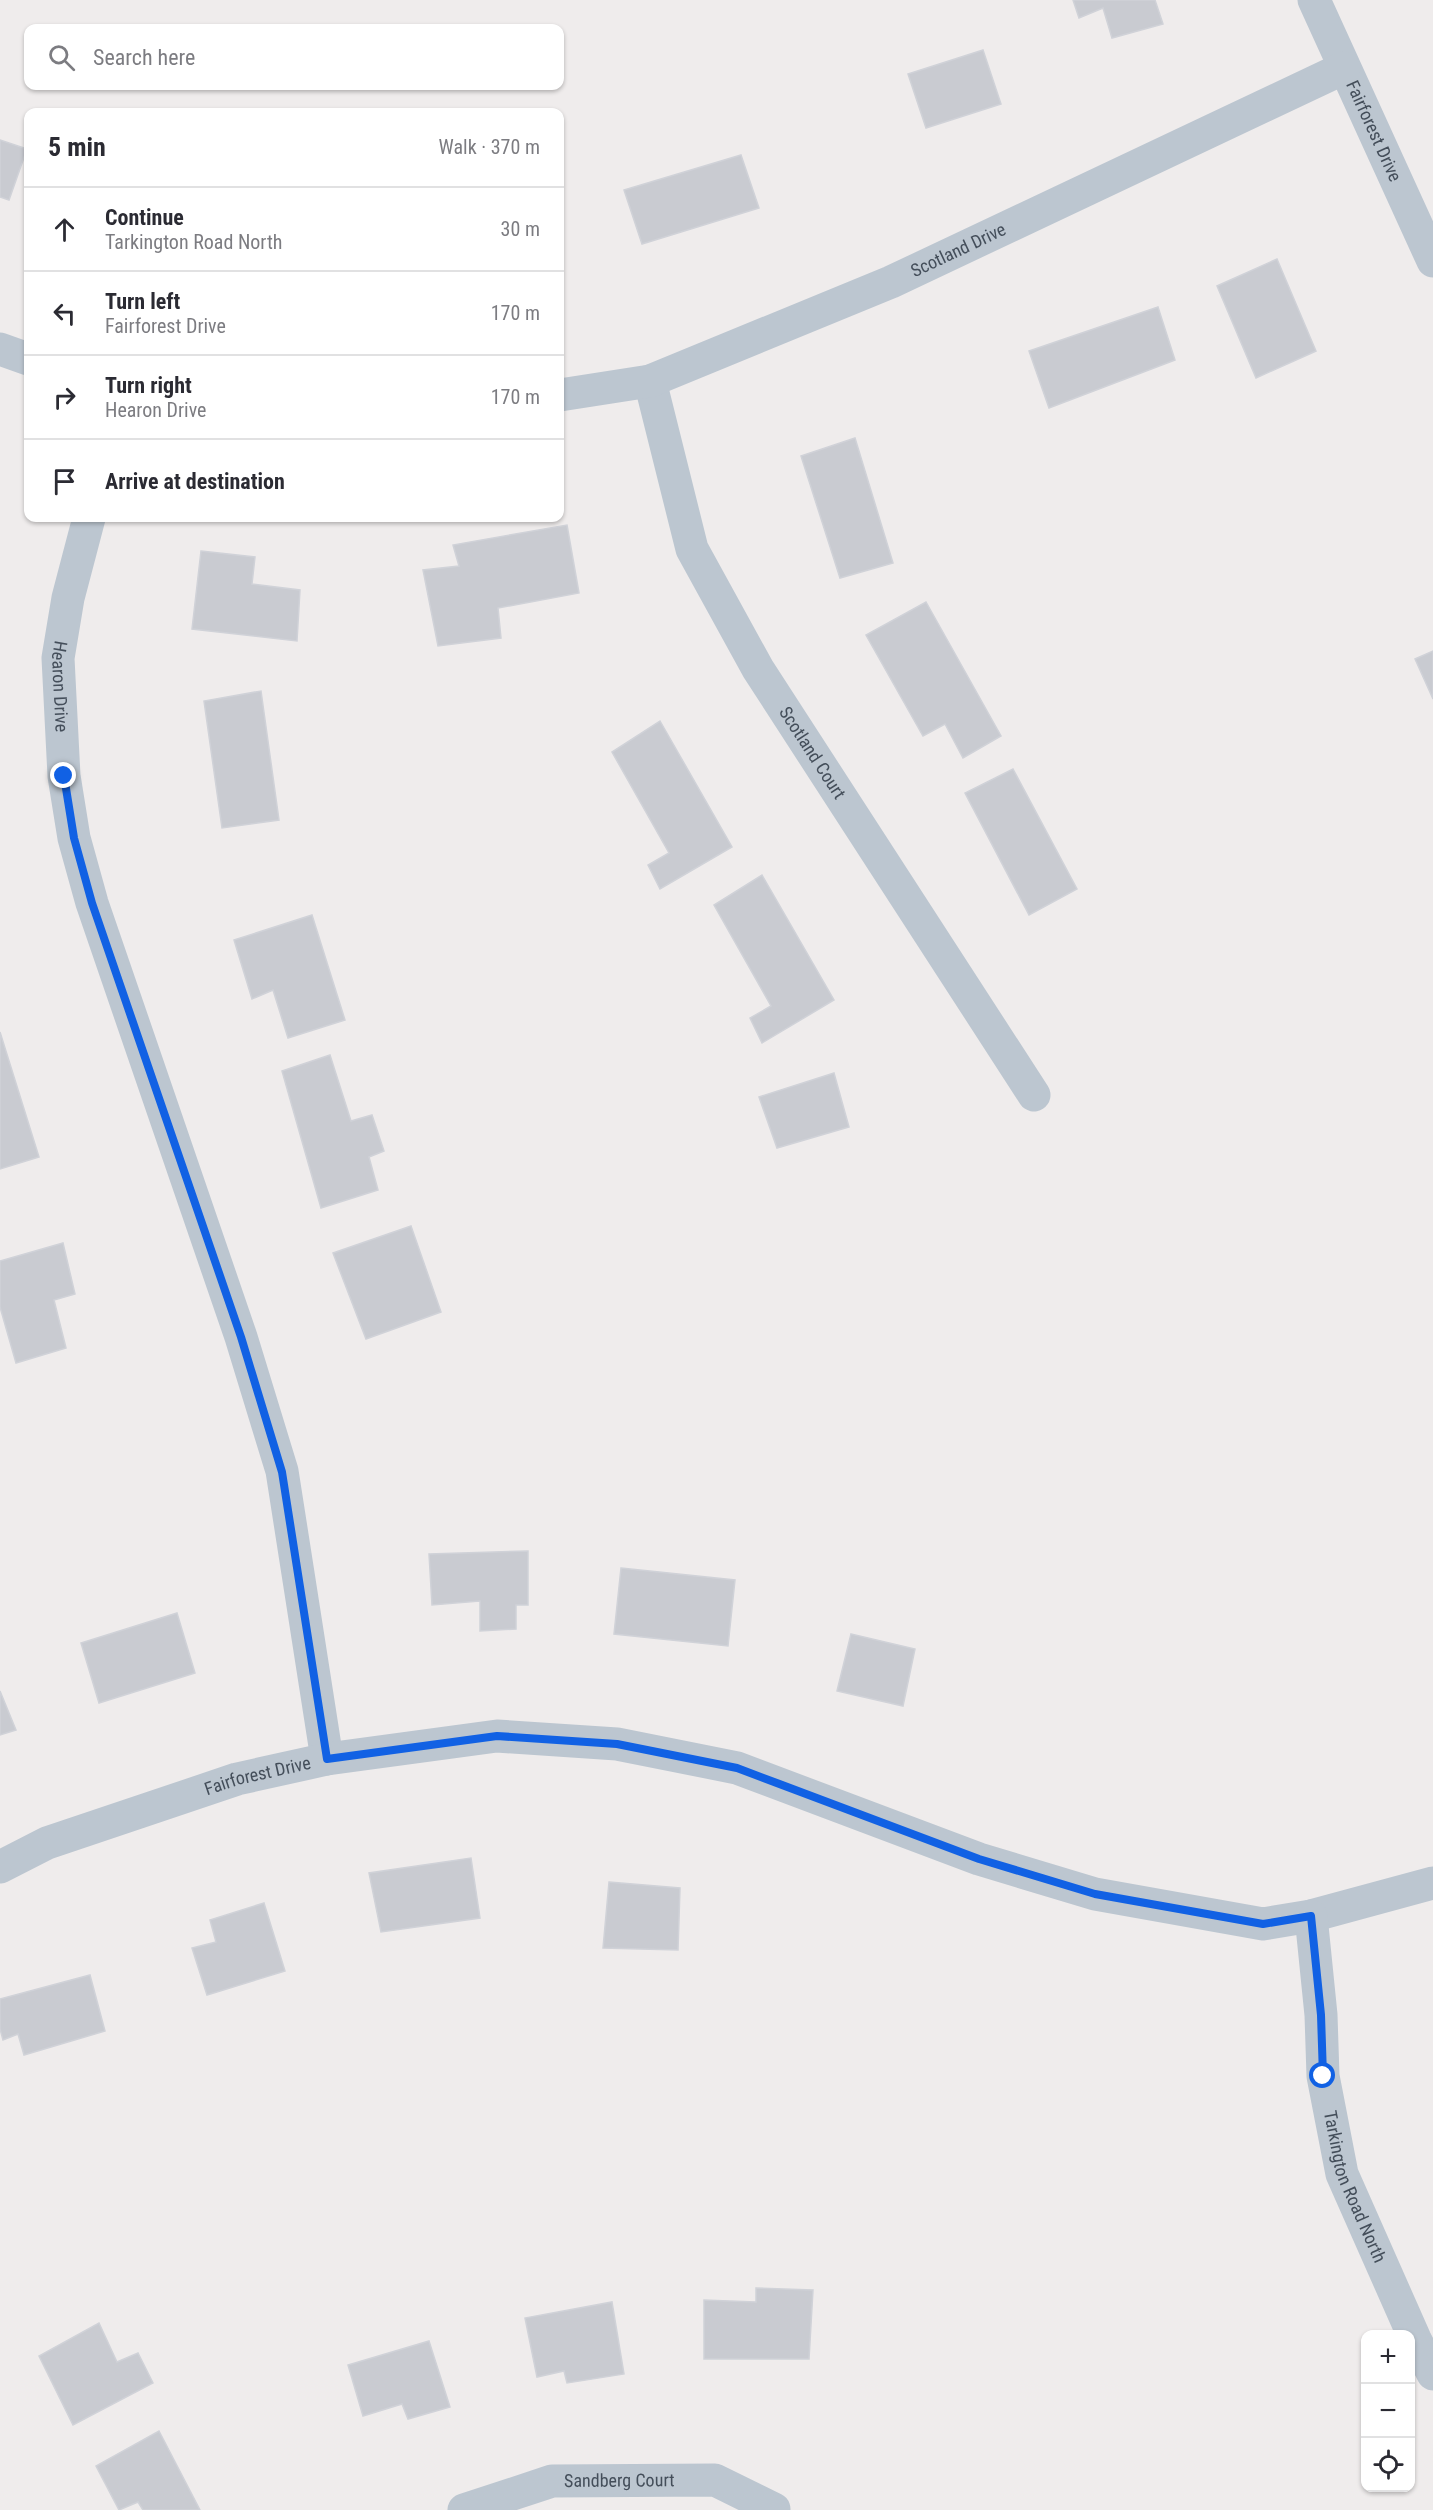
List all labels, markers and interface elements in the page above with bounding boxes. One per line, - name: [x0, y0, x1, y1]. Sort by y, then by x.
- search box: [24, 24, 564, 90]
- icon: search: [45, 41, 78, 74]
- text: Search here: [93, 45, 195, 70]
- street label: Fairforest Drive: [1342, 77, 1406, 185]
- text: 5 min: [48, 132, 106, 162]
- text: Walk · 370 m: [439, 135, 540, 159]
- text: Continue: [105, 205, 184, 230]
- icon: ahead: [48, 213, 81, 246]
- text: 30 m: [501, 217, 540, 241]
- street label: Scotland Drive: [907, 218, 1009, 281]
- text: Tarkington Road North: [105, 230, 283, 254]
- text: Turn left: [105, 289, 180, 314]
- icon: left: [48, 297, 81, 330]
- text: 170 m: [491, 301, 540, 325]
- text: Fairforest Drive: [105, 314, 226, 338]
- text: Turn right: [105, 373, 192, 398]
- icon: right: [48, 381, 81, 414]
- text: 170 m: [491, 385, 540, 409]
- text: Hearon Drive: [105, 398, 206, 422]
- icon: arrive: [48, 465, 81, 498]
- text: Arrive at destination: [105, 469, 285, 494]
- street label: Hearon Drive: [48, 639, 73, 733]
- street label: Scotland Court: [775, 702, 850, 803]
- route end: [50, 762, 76, 788]
- street label: Fairforest Drive: [202, 1752, 313, 1799]
- route start: [1309, 2062, 1335, 2088]
- street label: Tarkington Road North: [1320, 2109, 1391, 2265]
- map controls: [1361, 2330, 1415, 2492]
- button: +: [1361, 2330, 1415, 2384]
- button: −: [1361, 2384, 1415, 2438]
- button: locate: [1361, 2438, 1415, 2492]
- street label: Sandberg Court: [564, 2469, 675, 2491]

